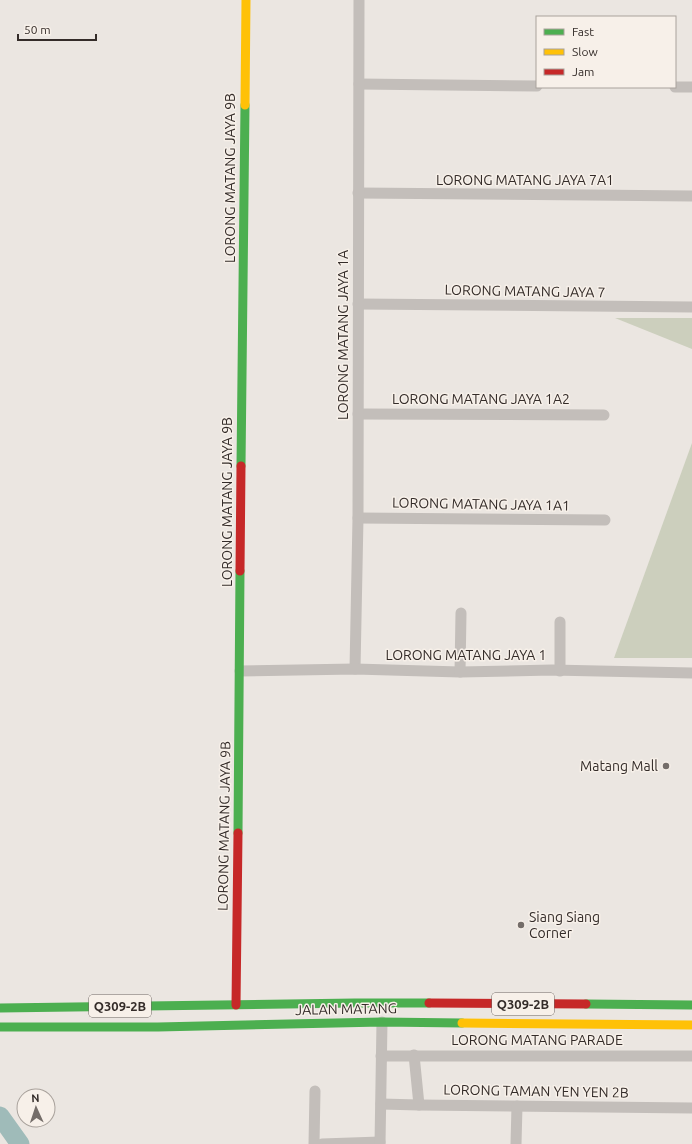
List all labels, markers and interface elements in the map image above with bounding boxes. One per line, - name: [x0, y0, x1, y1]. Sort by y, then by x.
- scale bar: [18, 16, 96, 42]
- legend: [536, 16, 676, 88]
- text: 50 m: [24, 23, 51, 36]
- text: Fast: [572, 25, 594, 38]
- text: Slow: [572, 45, 598, 58]
- text: Jam: [572, 65, 594, 78]
- street label: LORONG MATANG JAYA 9B: [222, 93, 238, 263]
- street label: LORONG MATANG JAYA 7A1: [436, 172, 614, 188]
- street label: LORONG MATANG JAYA 1A: [335, 250, 351, 420]
- street label: LORONG MATANG JAYA 7: [444, 282, 606, 300]
- street label: LORONG MATANG JAYA 1A2: [392, 391, 570, 407]
- street label: LORONG MATANG JAYA 9B: [219, 417, 235, 587]
- street label: LORONG MATANG JAYA 1A1: [392, 494, 570, 514]
- street label: LORONG MATANG JAYA 1: [386, 647, 546, 663]
- street label: LORONG MATANG JAYA 9B: [215, 741, 233, 911]
- place label: Matang Mall: [580, 758, 658, 774]
- marker: Matang Mall: [661, 761, 671, 771]
- place label: Siang Siang Corner: [529, 909, 600, 941]
- marker: Siang Siang Corner: [516, 920, 526, 930]
- road number: Q309-2B: [492, 993, 554, 1015]
- road number: Q309-2B: [89, 995, 151, 1017]
- street label: JALAN MATANG: [295, 1000, 397, 1018]
- street label: LORONG MATANG PARADE: [451, 1032, 623, 1048]
- street label: LORONG TAMAN YEN YEN 2B: [443, 1081, 629, 1101]
- north arrow: [16, 1088, 56, 1128]
- text: N: [31, 1092, 40, 1104]

